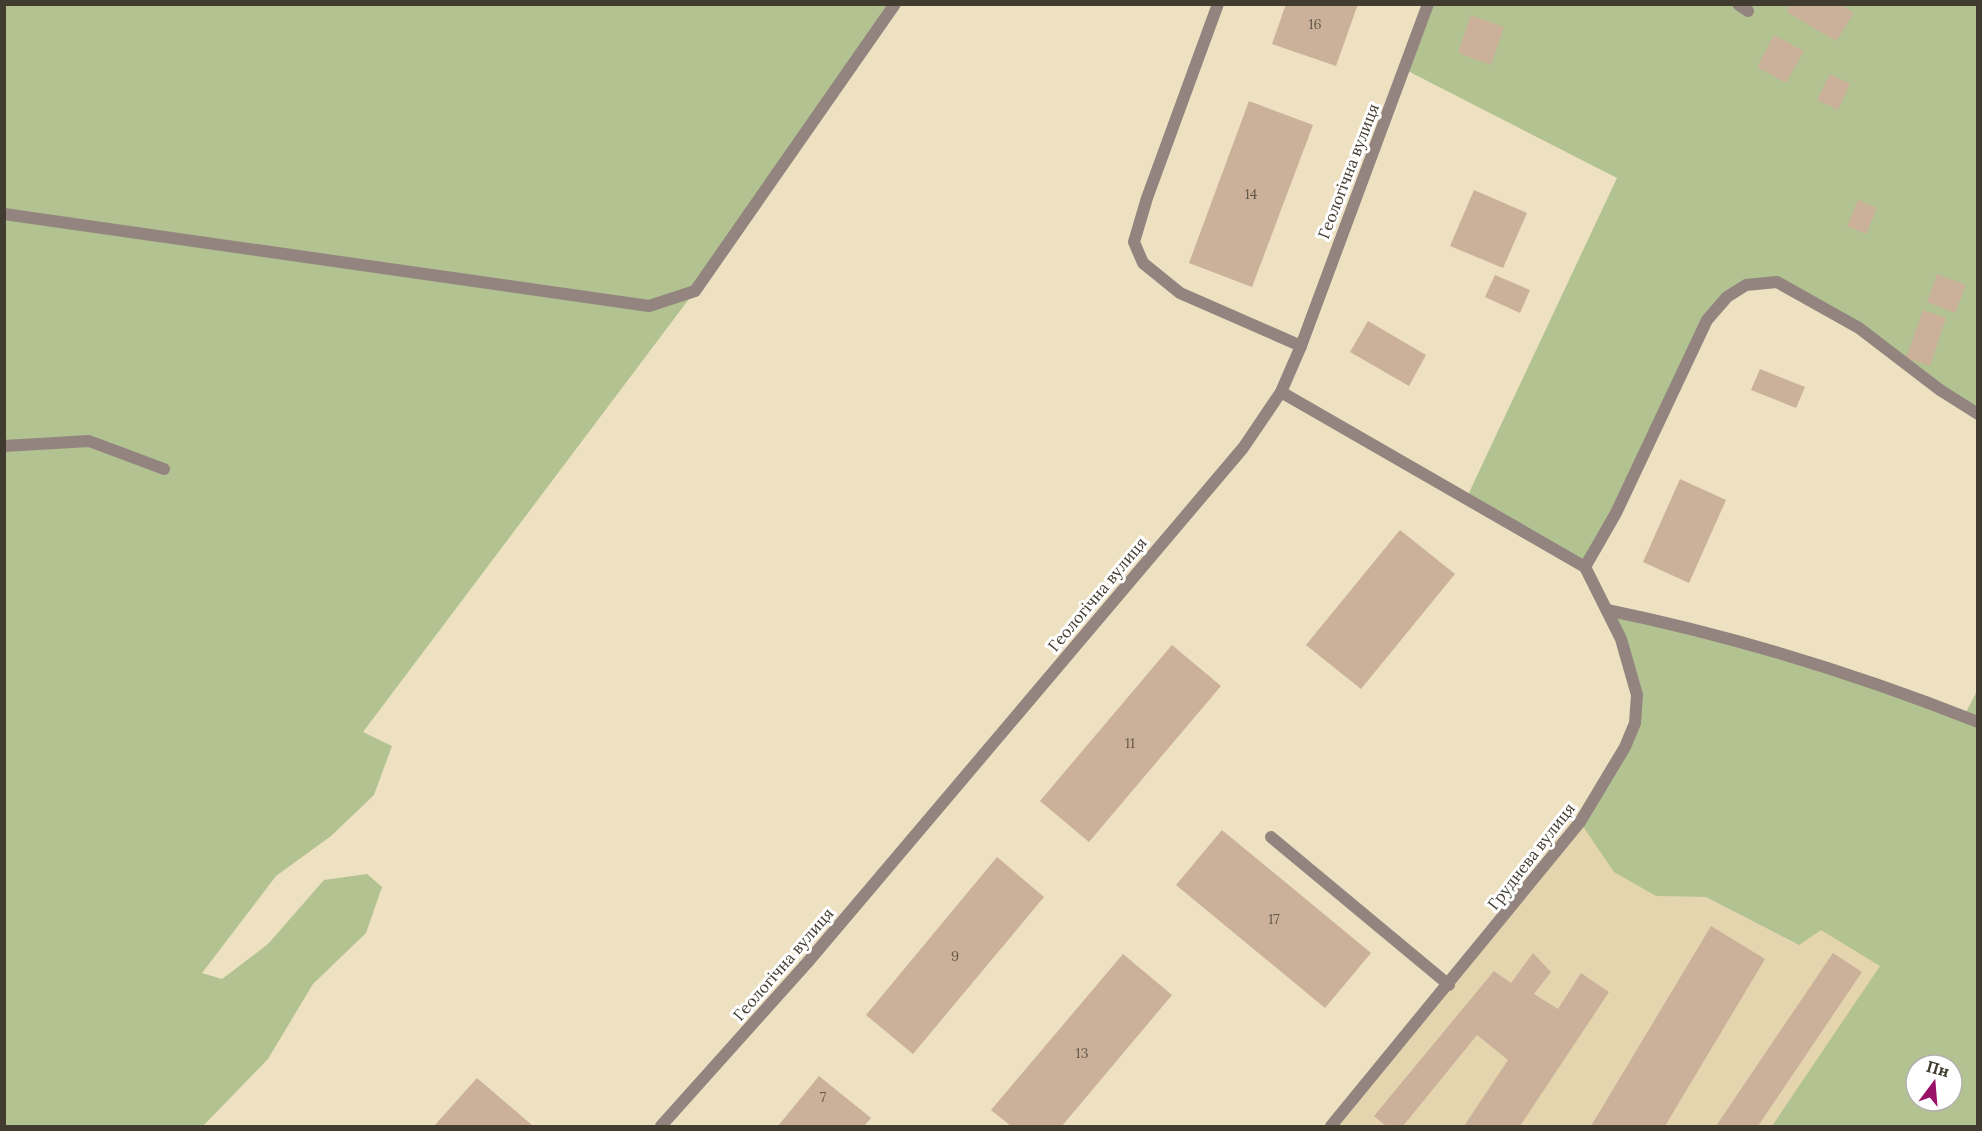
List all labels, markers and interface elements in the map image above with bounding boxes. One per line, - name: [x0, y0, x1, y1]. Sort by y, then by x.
- house number: 16: [1308, 15, 1322, 33]
- street label: Геологічна вулиця: [1313, 101, 1383, 241]
- house number: 14: [1245, 185, 1258, 203]
- street label: Геологічна вулиця: [1043, 533, 1151, 655]
- house number: 11: [1125, 734, 1135, 752]
- street label: Груднева вулиця: [1483, 798, 1579, 914]
- street label: Геологічна вулиця: [728, 903, 838, 1025]
- house number: 17: [1268, 910, 1280, 928]
- house number: 9: [951, 947, 959, 965]
- house number: 13: [1076, 1044, 1089, 1062]
- north arrow: [1904, 1053, 1964, 1113]
- text: Пн: [1924, 1056, 1952, 1081]
- house number: 7: [820, 1088, 827, 1106]

